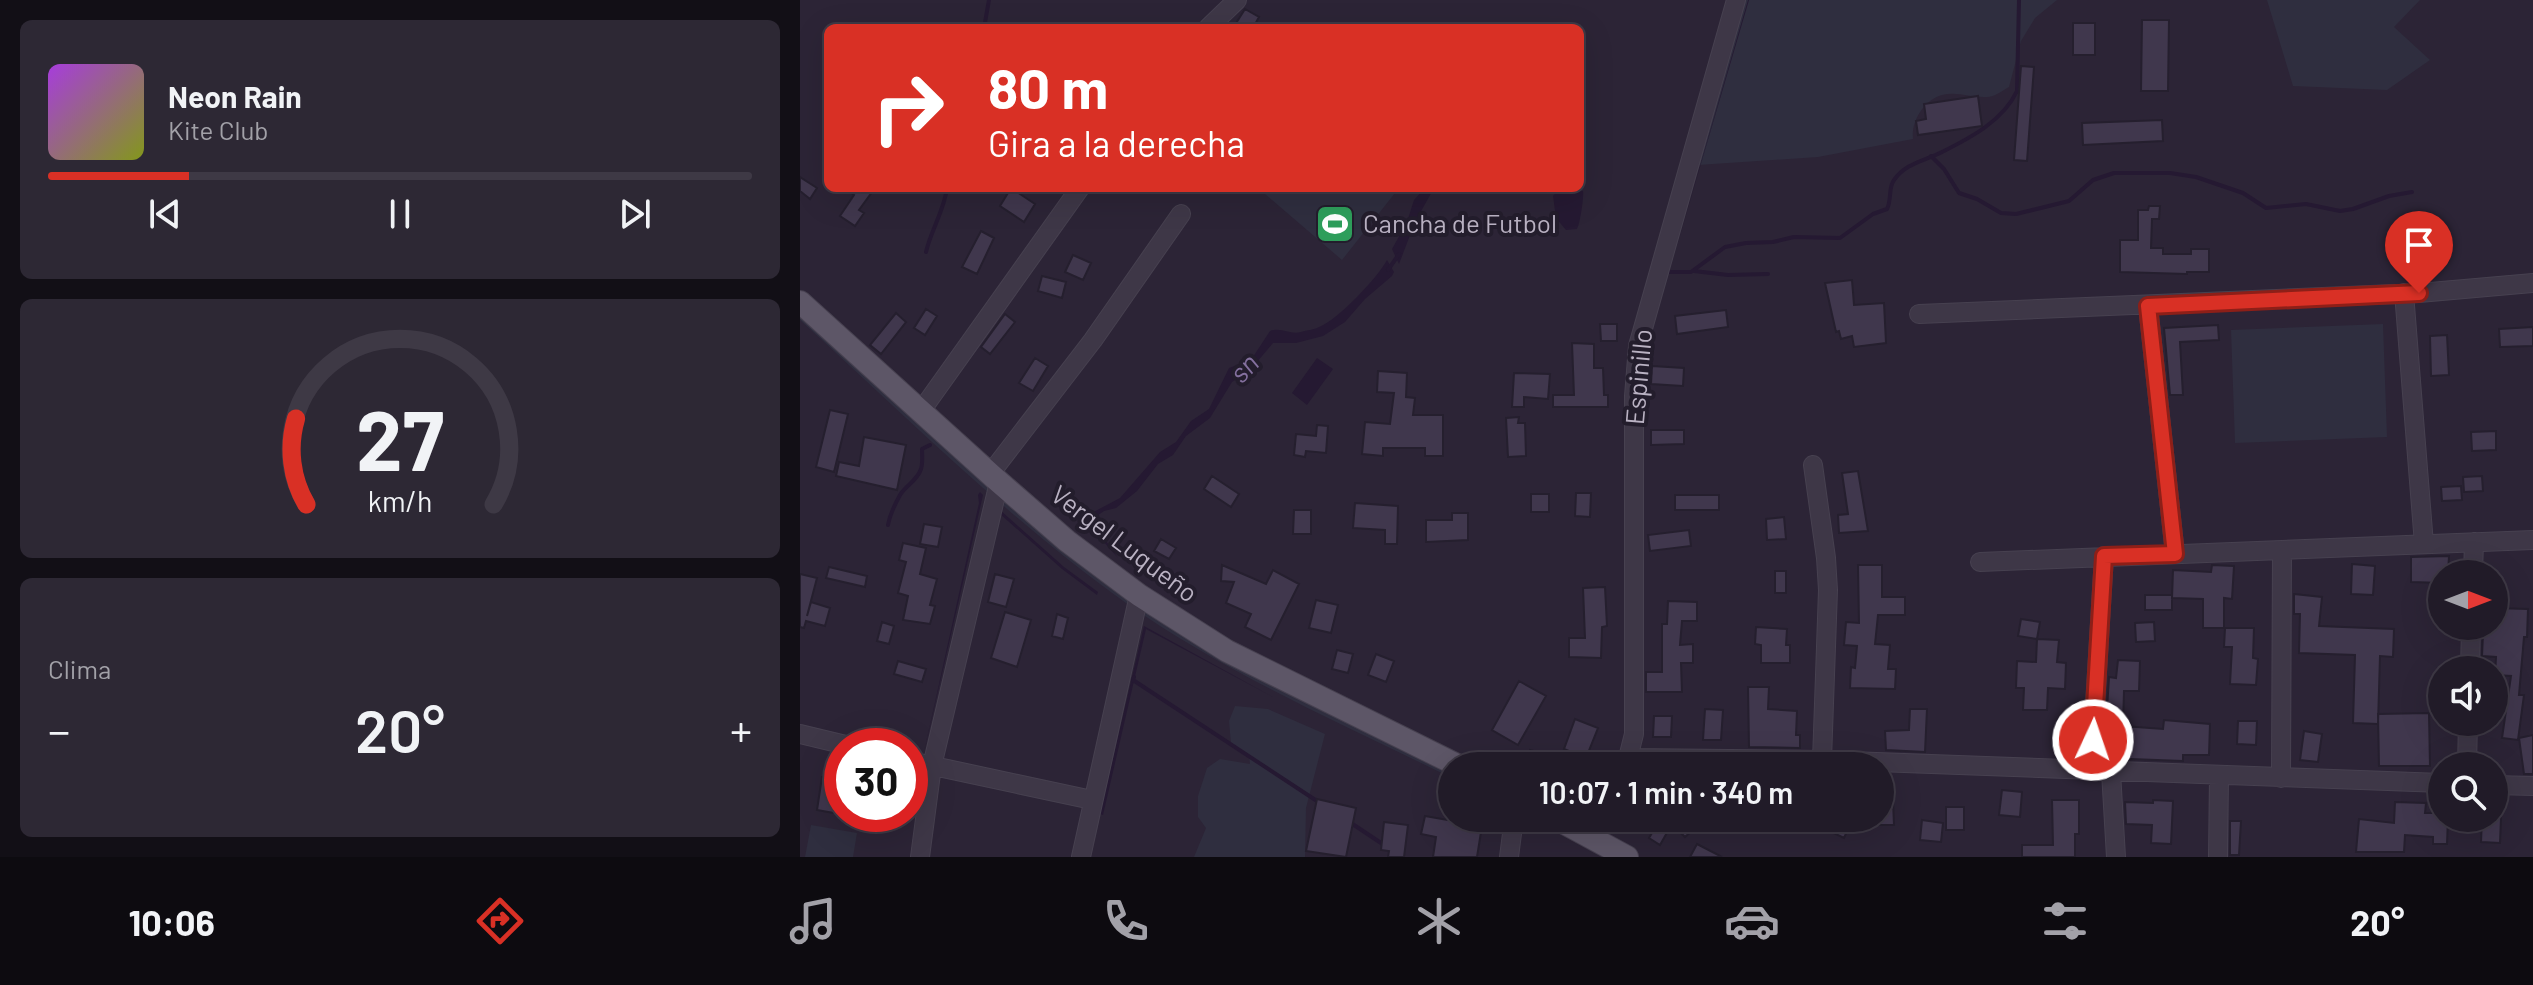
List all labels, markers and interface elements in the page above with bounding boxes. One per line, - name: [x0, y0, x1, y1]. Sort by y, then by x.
- text: 80 m: [988, 53, 1108, 120]
- icon: right: [856, 56, 960, 160]
- text: Neon Rain: [168, 78, 302, 114]
- text: Kite Club: [168, 114, 269, 145]
- text: Gira a la derecha: [988, 121, 1245, 164]
- icon: previous: [143, 192, 187, 236]
- icon: pause: [378, 192, 422, 236]
- icon: next: [613, 192, 657, 236]
- sports icon: Cancha de Futbol: [1314, 203, 1356, 245]
- place label: Cancha de Futbol: [1363, 207, 1557, 238]
- pin: [2385, 211, 2453, 293]
- icon: arrive: [2397, 223, 2441, 267]
- street label: Espinillo: [1618, 328, 1657, 426]
- water label: sn: [1221, 346, 1265, 389]
- text: 27: [356, 387, 444, 487]
- street label: Vergel Luqueño: [1046, 478, 1204, 608]
- text: km/h: [368, 483, 432, 518]
- north arrow: [2428, 560, 2508, 640]
- map controls: [2428, 560, 2508, 832]
- text: Clima: [48, 653, 111, 684]
- button: sound: [2428, 656, 2508, 736]
- text: 20°: [355, 693, 445, 765]
- position arrow: [2051, 698, 2135, 782]
- text: −: [48, 703, 70, 756]
- text: +: [730, 703, 752, 756]
- speed limit sign: 30: [824, 728, 928, 832]
- button: search: [2428, 752, 2508, 832]
- text: 10:07 · 1 min · 340 m: [1539, 774, 1793, 810]
- icon: directions: [472, 893, 528, 949]
- icon: music: [785, 893, 841, 949]
- icon: phone: [1098, 893, 1154, 949]
- icon: climate: [1411, 893, 1467, 949]
- icon: car: [1724, 893, 1780, 949]
- icon: filters: [2037, 893, 2093, 949]
- text: 10:06: [129, 900, 215, 943]
- text: 20°: [2350, 900, 2404, 943]

